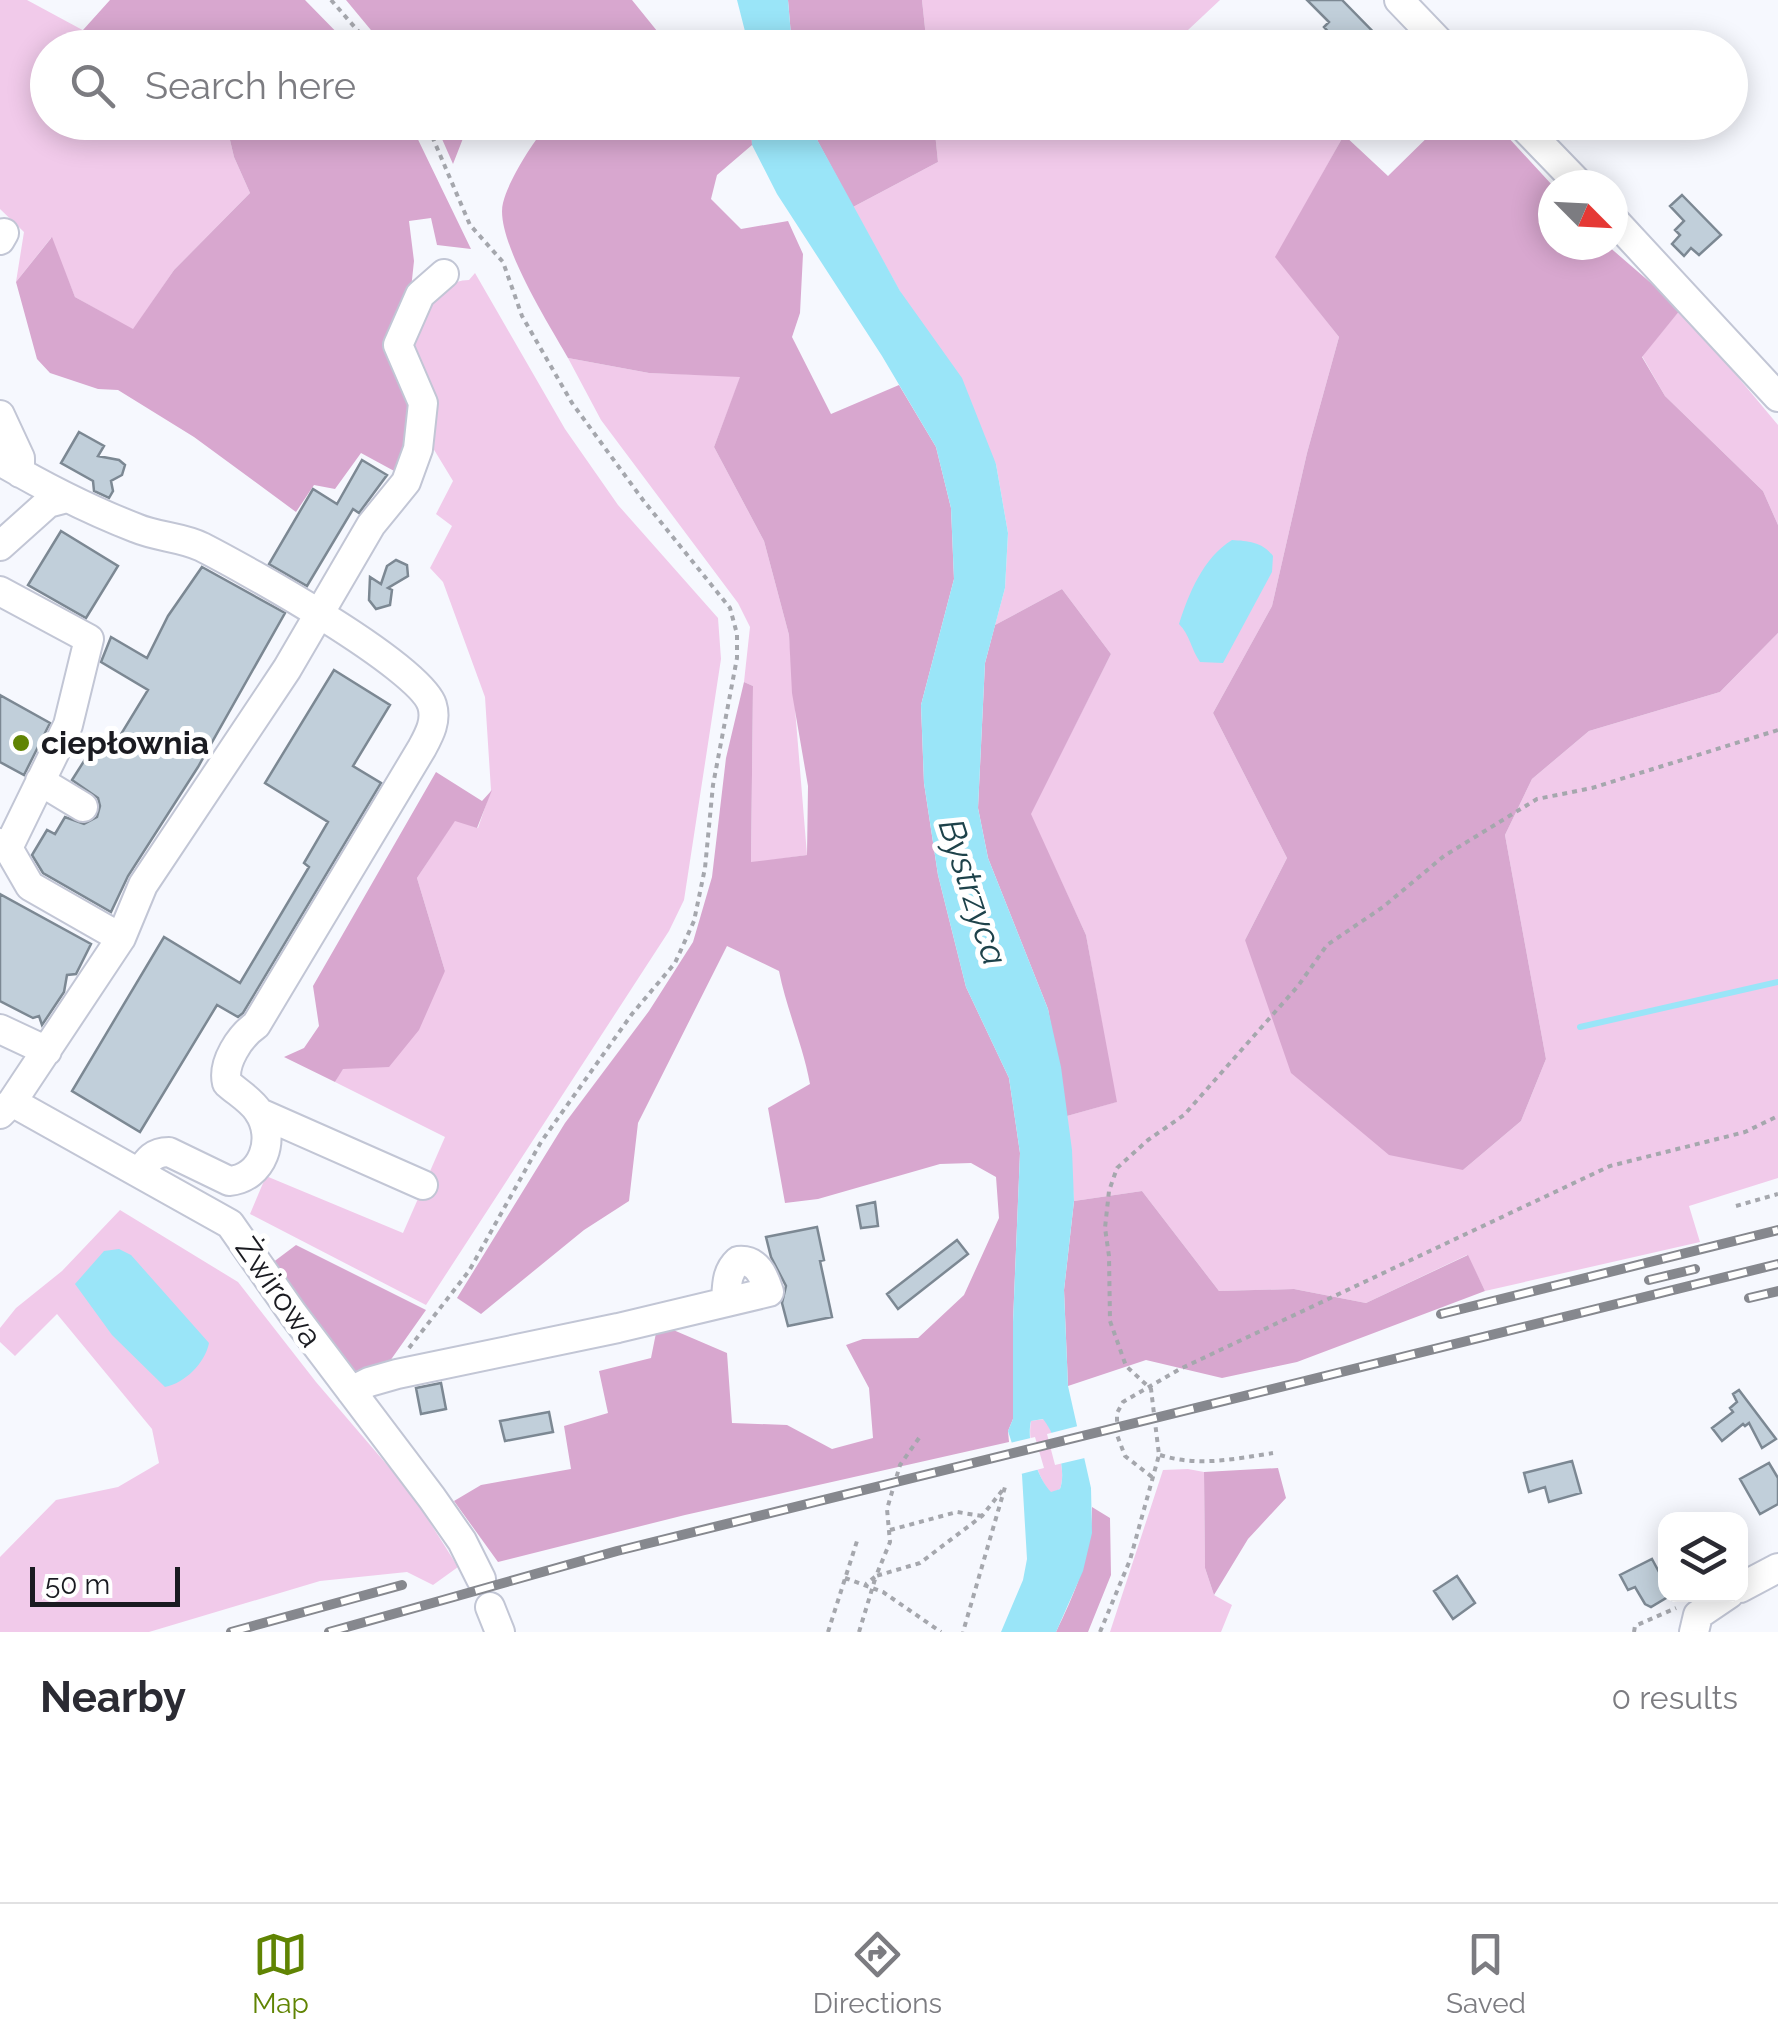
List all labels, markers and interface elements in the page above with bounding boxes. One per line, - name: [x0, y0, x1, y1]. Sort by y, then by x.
- search box: [30, 30, 1748, 140]
- icon: search: [65, 58, 120, 113]
- text: Search here: [145, 63, 356, 108]
- north arrow: [1538, 170, 1628, 260]
- place label: ciepłownia: [41, 724, 209, 761]
- marker: ciepłownia: [10, 732, 32, 754]
- water label: Bystrzyca: [931, 814, 1016, 970]
- street label: Żwirowa: [228, 1230, 330, 1353]
- map controls: [1658, 1512, 1748, 1602]
- button: layers: [1658, 1512, 1748, 1602]
- scale bar: [30, 1562, 180, 1606]
- text: 50 m: [45, 1568, 110, 1601]
- text: Nearby: [40, 1673, 186, 1722]
- text: 0 results: [1611, 1679, 1738, 1716]
- tab: Map: [252, 1927, 309, 2020]
- tab: Directions: [813, 1927, 942, 2020]
- tab: Saved: [1446, 1927, 1526, 2020]

